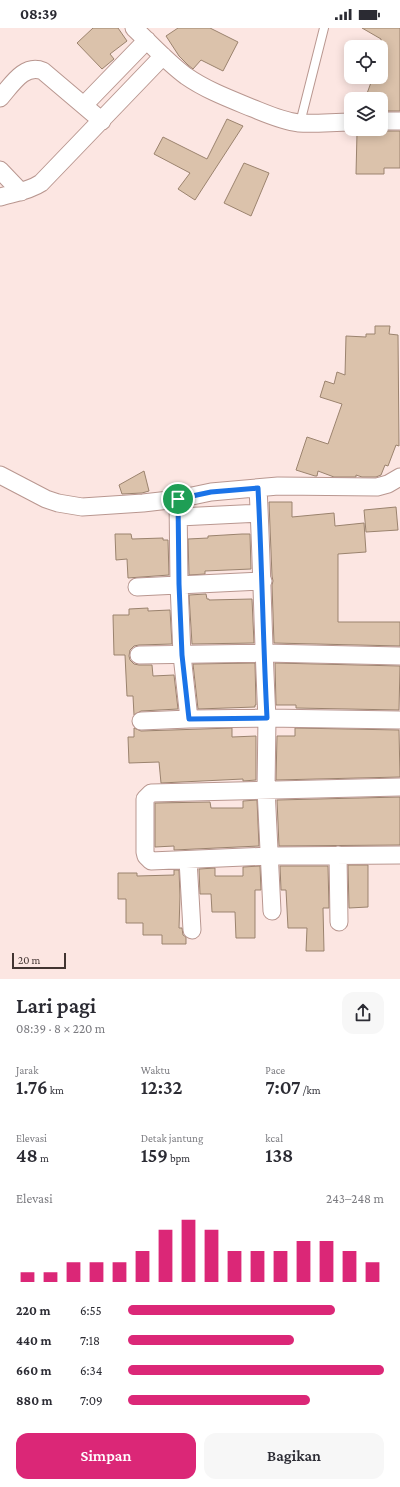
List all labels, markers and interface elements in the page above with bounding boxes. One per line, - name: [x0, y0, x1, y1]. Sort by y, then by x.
- text: 08:39: [20, 6, 58, 22]
- map controls: [344, 40, 388, 136]
- button: locate: [344, 40, 388, 84]
- button: layers: [344, 92, 388, 136]
- pin: [161, 482, 195, 516]
- icon: arrive: [167, 488, 189, 510]
- scale bar: [12, 951, 66, 970]
- text: 20 m: [18, 954, 40, 966]
- button: share: [342, 992, 384, 1034]
- text: Lari pagi: [16, 993, 96, 1018]
- text: 08:39 · 8 × 220 m: [16, 1021, 105, 1036]
- text: Jarak: [16, 1064, 38, 1076]
- text: Waktu: [141, 1064, 170, 1076]
- text: Pace: [265, 1064, 285, 1076]
- text: 1.76: [16, 1076, 48, 1098]
- text: 12:32: [141, 1076, 182, 1098]
- text: 7:07: [265, 1076, 301, 1098]
- text: km: [48, 1084, 64, 1096]
- text: /km: [301, 1084, 321, 1096]
- text: Elevasi: [16, 1132, 47, 1144]
- text: Detak jantung: [141, 1132, 203, 1144]
- text: kcal: [265, 1132, 283, 1144]
- text: 48: [16, 1144, 38, 1166]
- text: 159: [141, 1144, 168, 1166]
- text: 138: [265, 1144, 293, 1166]
- text: m: [38, 1152, 49, 1164]
- text: bpm: [168, 1152, 190, 1164]
- text: Elevasi: [16, 1191, 53, 1206]
- text: 243–248 m: [326, 1191, 384, 1206]
- text: 220 m: [16, 1303, 50, 1318]
- text: 6:55: [80, 1303, 102, 1318]
- text: 440 m: [16, 1333, 51, 1348]
- text: 7:18: [80, 1333, 100, 1348]
- text: 660 m: [16, 1363, 52, 1378]
- text: 6:34: [80, 1363, 102, 1378]
- text: 880 m: [16, 1393, 53, 1408]
- text: 7:09: [80, 1393, 103, 1408]
- button: Simpan: [16, 1433, 196, 1479]
- button: Bagikan: [204, 1433, 384, 1479]

